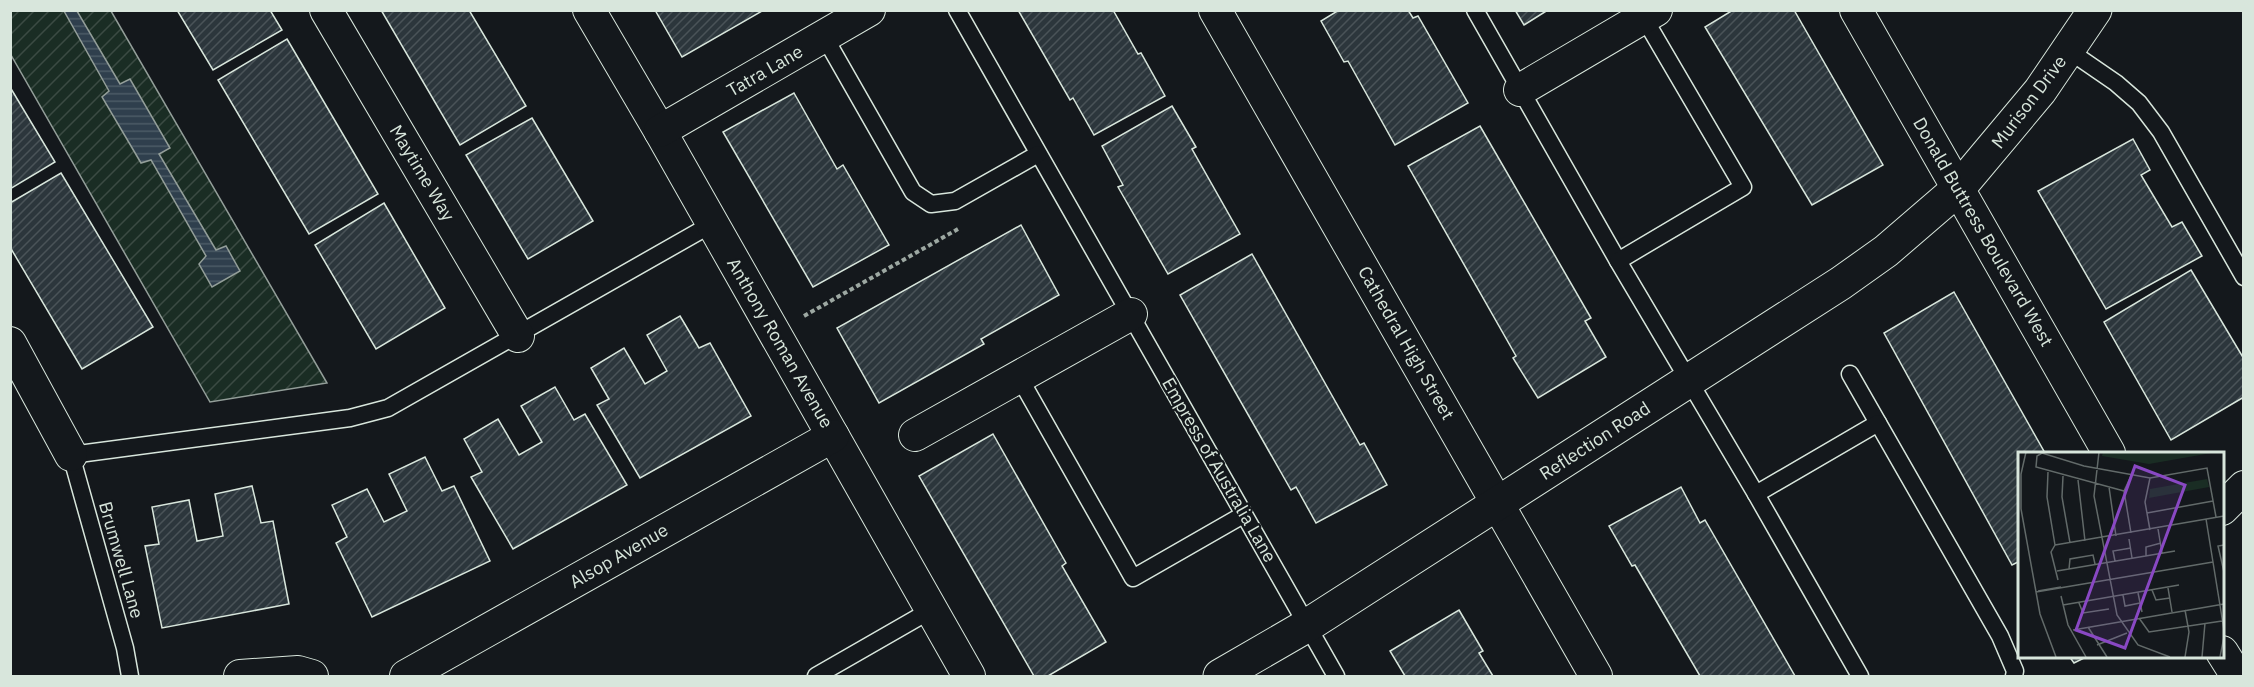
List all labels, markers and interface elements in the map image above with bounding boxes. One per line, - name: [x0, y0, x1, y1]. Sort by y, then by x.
- street label: Tatra Lane: [723, 40, 807, 102]
- street label: Murison Drive: [1986, 50, 2071, 153]
- street label: Donald Buttress Boulevard West: [1908, 113, 2059, 350]
- street label: Maytime Way: [385, 120, 460, 225]
- street label: Anthony Roman Avenue: [722, 253, 839, 432]
- street label: Cathedral High Street: [1353, 262, 1460, 424]
- street label: Empress of Australia Lane: [1157, 373, 1282, 566]
- street label: Reflection Road: [1535, 396, 1654, 485]
- inset map: [2018, 452, 2224, 657]
- street label: Brumwell Lane: [94, 499, 149, 621]
- street label: Alsop Avenue: [565, 518, 672, 593]

